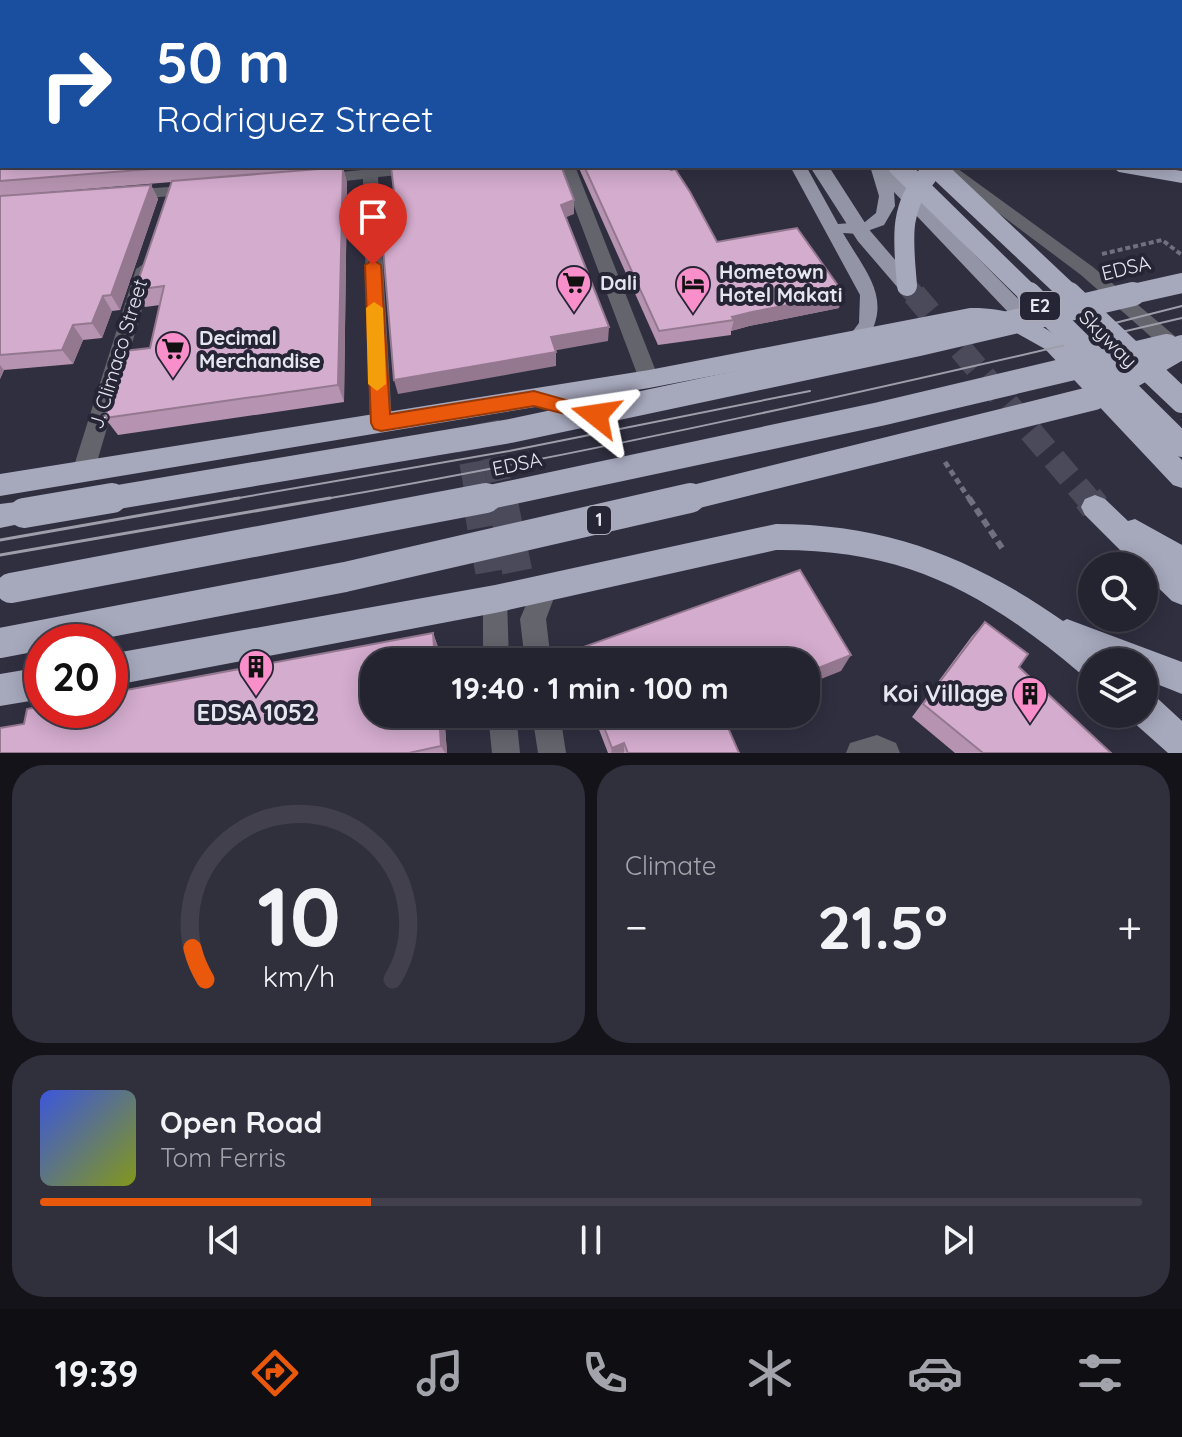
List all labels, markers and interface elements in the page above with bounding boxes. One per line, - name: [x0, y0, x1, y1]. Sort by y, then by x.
- text: 50 m: [156, 27, 290, 97]
- icon: right: [24, 32, 128, 136]
- text: Rodriguez Street: [156, 96, 434, 141]
- pin: [339, 183, 407, 265]
- icon: arrive: [351, 195, 395, 239]
- street label: EDSA: [1099, 249, 1153, 286]
- place label: Hometown Hotel Makati: [719, 259, 842, 307]
- supermarket icon: Dali: [555, 264, 593, 314]
- hotel icon: Hometown Hotel Makati: [674, 265, 712, 315]
- place label: Dali: [600, 270, 637, 295]
- street label: J. Climaco Street: [83, 276, 152, 432]
- road number: E2: [1020, 292, 1060, 320]
- street label: Skyway: [1074, 304, 1143, 373]
- place label: Decimal Merchandise: [199, 325, 321, 373]
- supermarket icon: Decimal Merchandise: [154, 330, 192, 380]
- position arrow: [554, 373, 638, 457]
- street label: EDSA: [490, 446, 544, 481]
- road number: 1: [587, 506, 611, 534]
- map controls: [1078, 552, 1158, 728]
- button: search: [1078, 552, 1158, 632]
- speed limit sign: 20: [24, 624, 128, 728]
- building icon: EDSA 1052: [237, 648, 275, 698]
- button: layers: [1078, 648, 1158, 728]
- text: 19:40 · 1 min · 100 m: [451, 669, 729, 707]
- building icon: Koi Village: [1011, 675, 1049, 725]
- place label: Koi Village: [882, 678, 1004, 708]
- place label: EDSA 1052: [197, 697, 315, 727]
- text: Climate: [625, 849, 716, 882]
- text: 10: [257, 863, 340, 967]
- text: 21.5°: [817, 889, 948, 964]
- text: −: [625, 899, 648, 954]
- text: +: [1117, 899, 1142, 954]
- text: km/h: [262, 958, 335, 994]
- text: Open Road: [160, 1103, 322, 1141]
- text: Tom Ferris: [160, 1141, 286, 1174]
- icon: previous: [202, 1218, 246, 1262]
- icon: pause: [569, 1218, 613, 1262]
- icon: next: [936, 1218, 980, 1262]
- icon: directions: [247, 1345, 303, 1401]
- icon: music: [412, 1345, 468, 1401]
- icon: phone: [577, 1345, 633, 1401]
- icon: climate: [742, 1345, 798, 1401]
- icon: car: [907, 1345, 963, 1401]
- icon: filters: [1072, 1345, 1128, 1401]
- text: 19:39: [54, 1351, 138, 1396]

